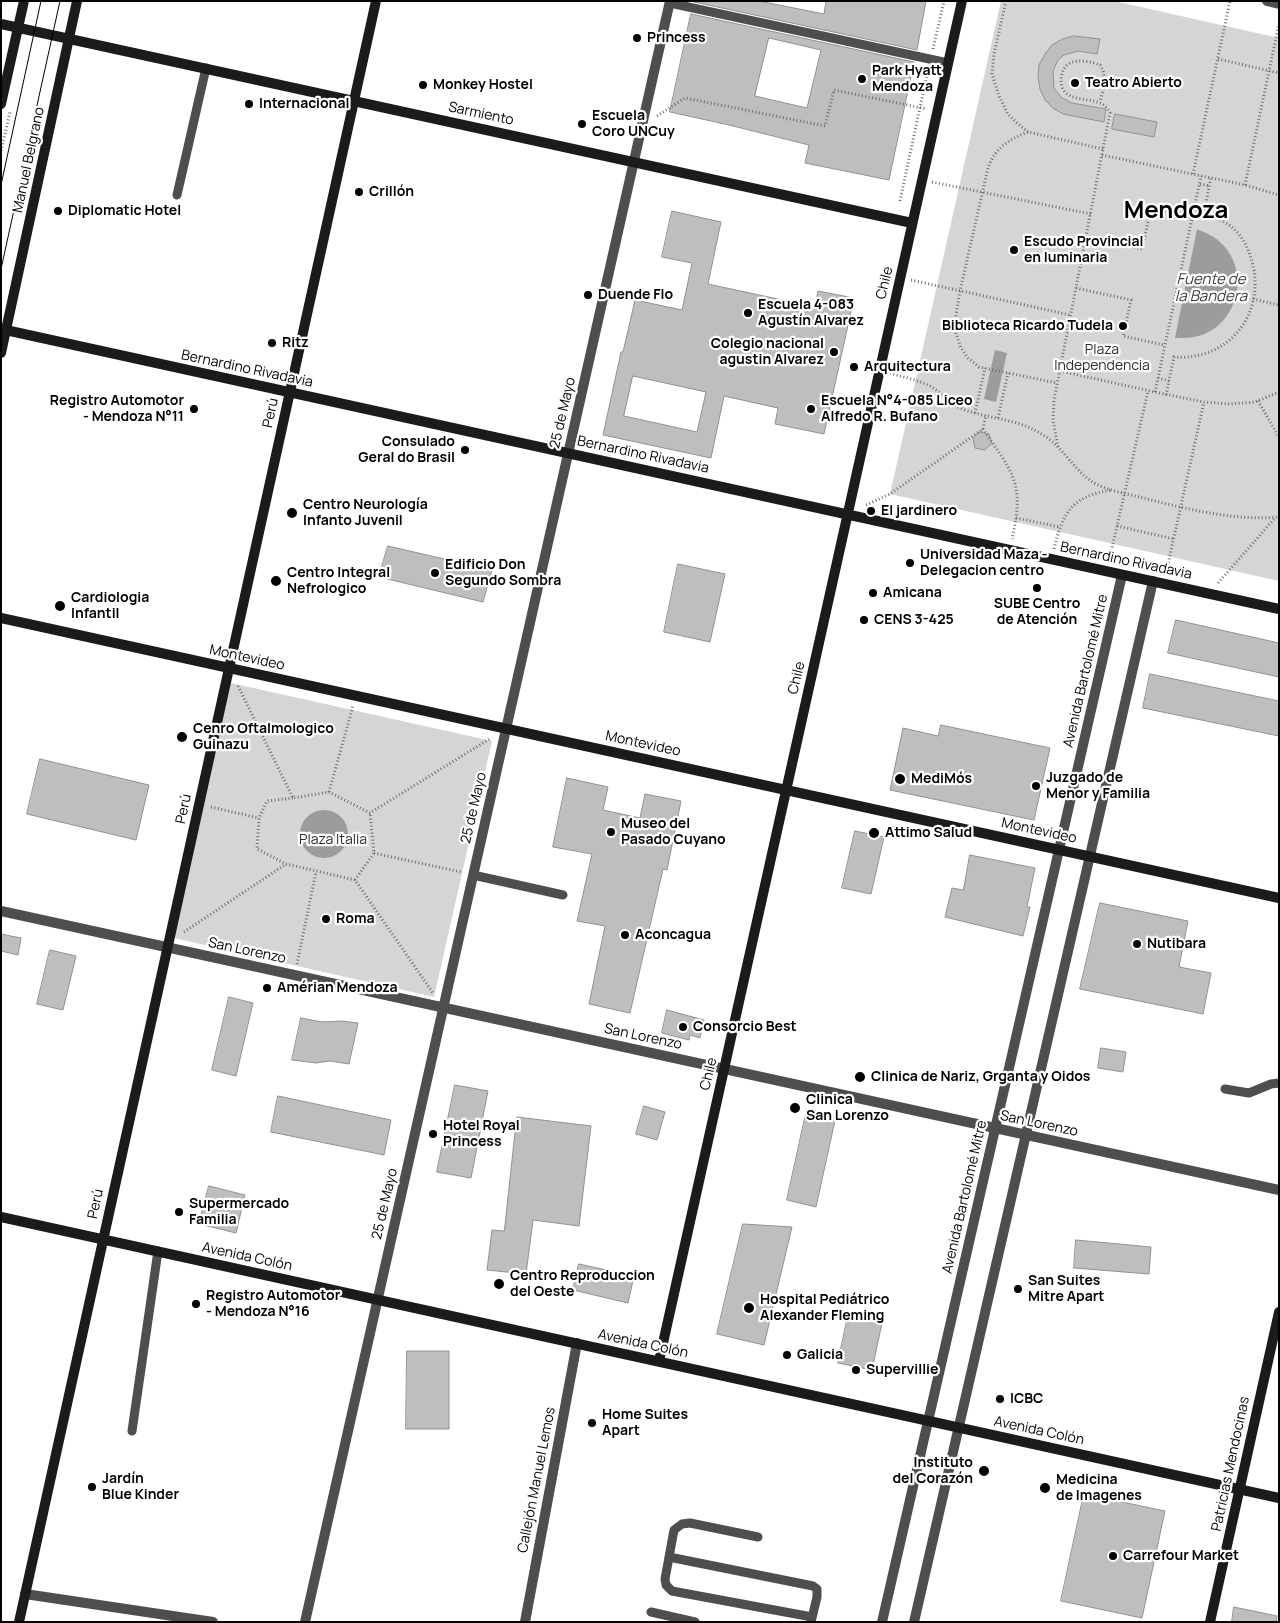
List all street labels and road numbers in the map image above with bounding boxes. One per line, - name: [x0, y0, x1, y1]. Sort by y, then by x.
- street label: Sarmiento: [447, 99, 515, 129]
- street label: Manuel Belgrano: [10, 106, 48, 214]
- street label: Chile: [873, 265, 897, 301]
- street label: Bernardino Rivadavia: [180, 347, 314, 391]
- street label: 25 de Mayo: [547, 376, 579, 450]
- street label: Perú: [260, 397, 282, 429]
- street label: Bernardino Rivadavia: [576, 433, 710, 477]
- street label: Bernardino Rivadavia: [1059, 539, 1193, 583]
- street label: Avenida Bartolomé Mitre: [1060, 593, 1112, 749]
- street label: Montevideo: [208, 642, 286, 674]
- street label: Chile: [785, 660, 809, 696]
- street label: Montevideo: [604, 728, 682, 760]
- street label: 25 de Mayo: [458, 771, 490, 845]
- street label: Perú: [173, 793, 195, 825]
- street label: Montevideo: [1000, 815, 1078, 847]
- street label: San Lorenzo: [206, 935, 288, 967]
- street label: San Lorenzo: [602, 1021, 684, 1053]
- street label: Chile: [697, 1056, 721, 1092]
- street label: San Lorenzo: [998, 1108, 1080, 1140]
- street label: Avenida Bartolomé Mitre: [939, 1119, 991, 1275]
- street label: 25 de Mayo: [369, 1167, 401, 1241]
- street label: Perú: [85, 1188, 107, 1220]
- street label: Avenida Colón: [200, 1239, 294, 1275]
- street label: Avenida Colón: [596, 1326, 690, 1362]
- street label: Patricias Mendocinas: [1208, 1395, 1254, 1533]
- street label: Callejón Manuel Lemos: [515, 1406, 559, 1554]
- street label: Avenida Colón: [992, 1413, 1086, 1449]

